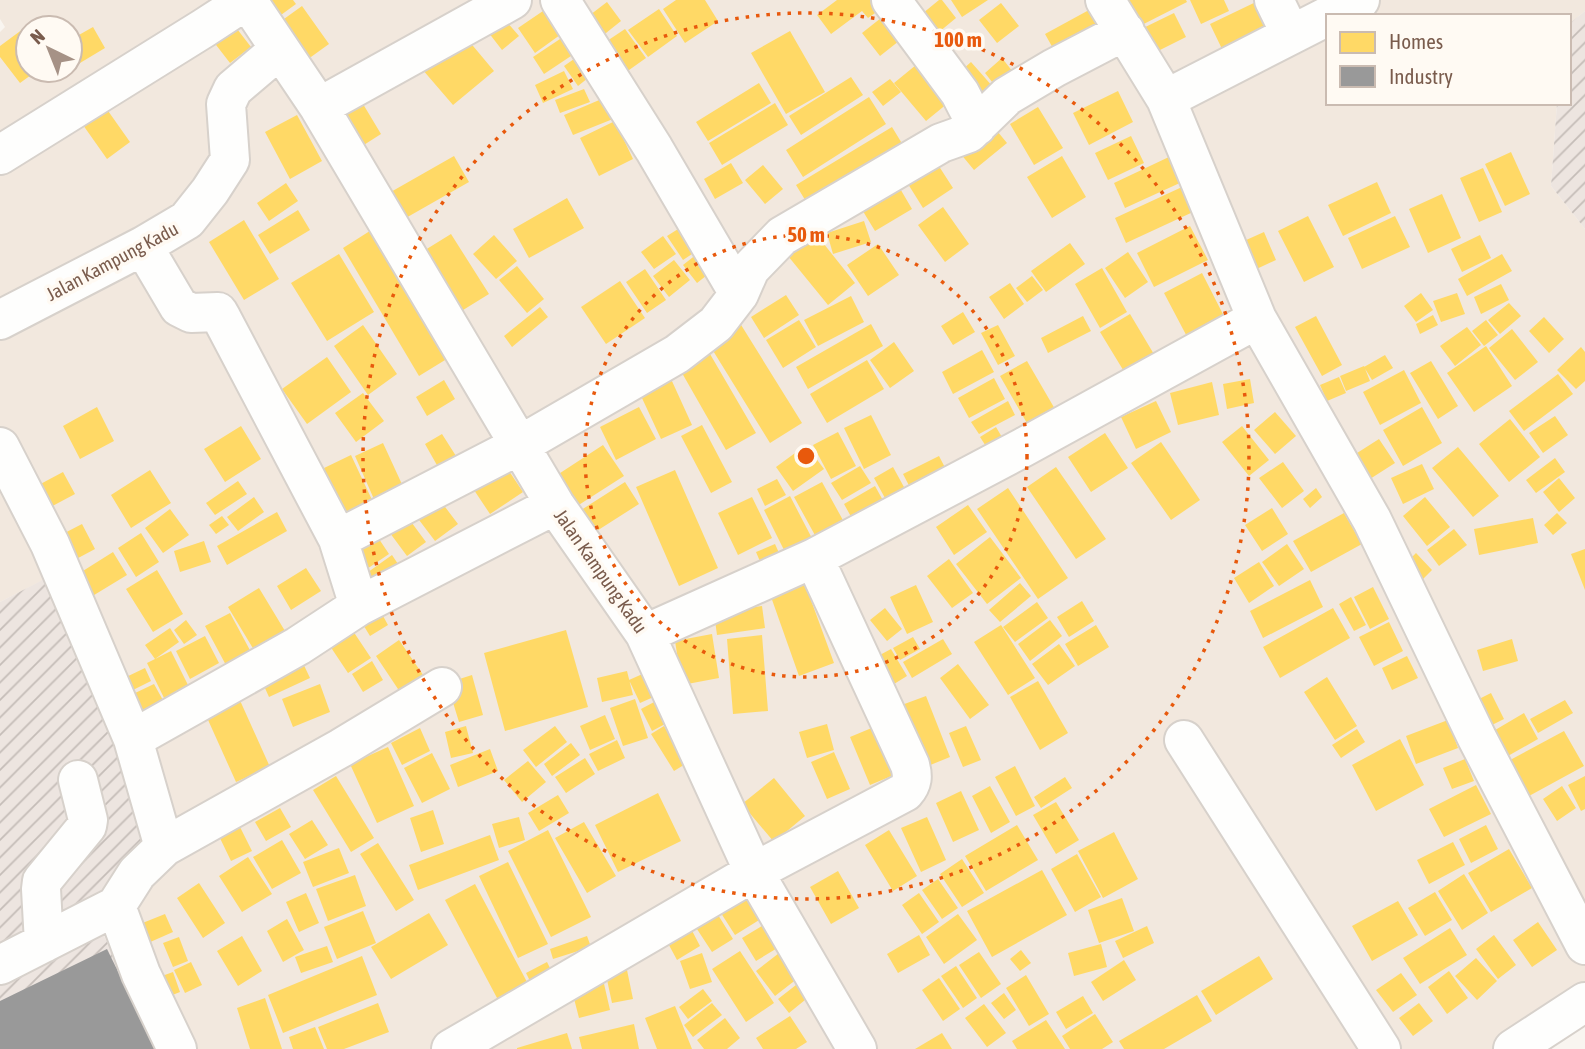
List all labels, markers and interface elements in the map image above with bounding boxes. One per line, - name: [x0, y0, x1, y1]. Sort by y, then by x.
- north arrow: [14, 14, 84, 84]
- legend: [1326, 14, 1571, 105]
- text: N: [26, 25, 49, 48]
- text: 100 m: [934, 27, 982, 51]
- text: Homes: [1389, 29, 1443, 53]
- text: Industry: [1389, 64, 1453, 88]
- street label: Jalan Kampung Kadu: [42, 217, 182, 305]
- text: 50 m: [787, 222, 825, 246]
- centre of rings: [794, 444, 818, 468]
- street label: Jalan Kampung Kadu: [550, 505, 652, 637]

